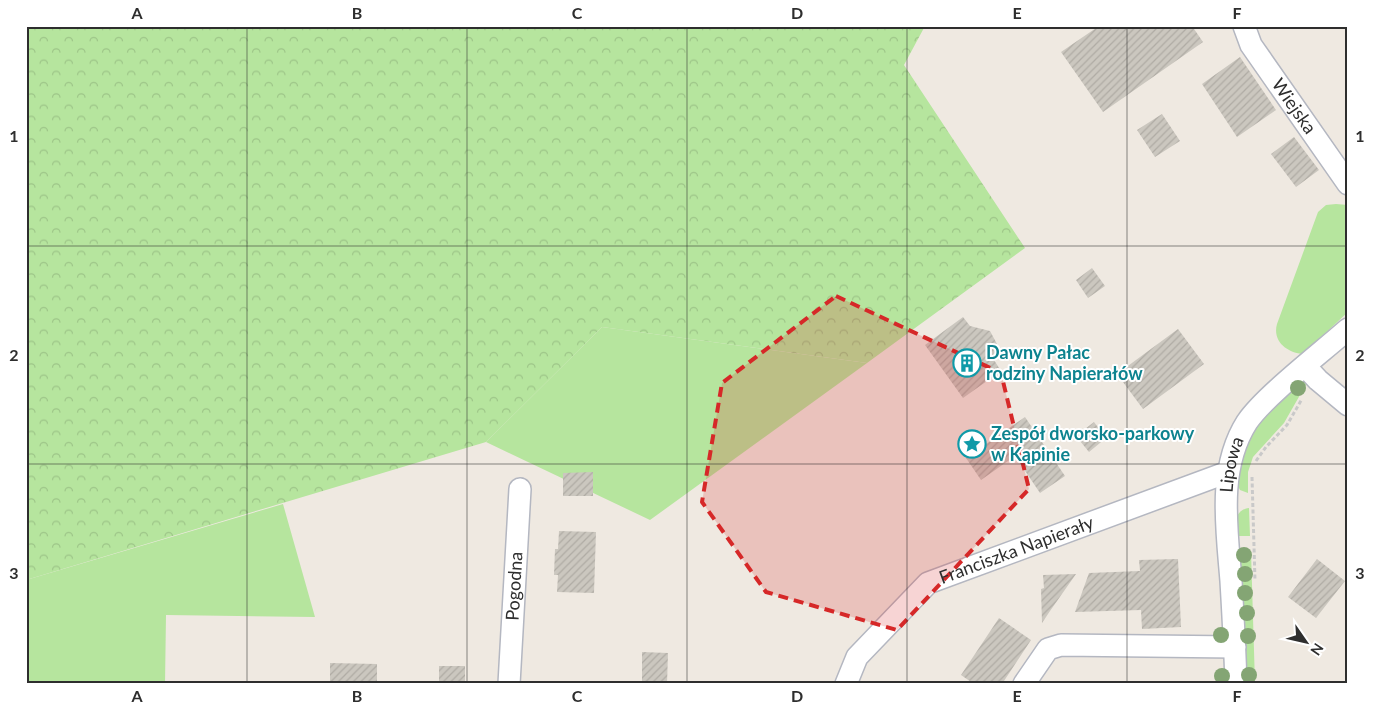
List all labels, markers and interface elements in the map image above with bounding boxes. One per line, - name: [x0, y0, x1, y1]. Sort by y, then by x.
- text: A: [130, 3, 143, 22]
- text: B: [352, 3, 362, 22]
- text: C: [572, 3, 583, 22]
- text: D: [791, 3, 803, 22]
- text: E: [1012, 3, 1022, 22]
- text: F: [1232, 3, 1242, 22]
- street label: Wiejska: [1268, 74, 1322, 138]
- text: 1: [9, 126, 19, 145]
- text: 1: [1355, 126, 1365, 145]
- place label: Dawny Pałac rodziny Napierałów: [986, 341, 1143, 384]
- text: 2: [9, 345, 19, 364]
- text: 2: [1355, 345, 1365, 364]
- building icon: Dawny Pałac rodziny Napierałów: [952, 348, 982, 378]
- place label: Zespół dworsko-parkowy w Kąpinie: [991, 422, 1195, 465]
- place icon: Zespół dworsko-parkowy w Kąpinie: [957, 429, 987, 459]
- street label: Lipowa: [1215, 433, 1248, 493]
- street label: Franciszka Napierały: [936, 510, 1097, 588]
- street label: Pogodna: [501, 551, 526, 621]
- text: 3: [9, 563, 19, 582]
- text: 3: [1355, 563, 1365, 582]
- north arrow: [1282, 618, 1332, 668]
- text: N: [1307, 640, 1327, 659]
- text: A: [130, 686, 143, 705]
- text: B: [352, 686, 362, 705]
- text: C: [572, 686, 583, 705]
- text: D: [791, 686, 803, 705]
- text: E: [1012, 686, 1022, 705]
- text: F: [1232, 686, 1242, 705]

